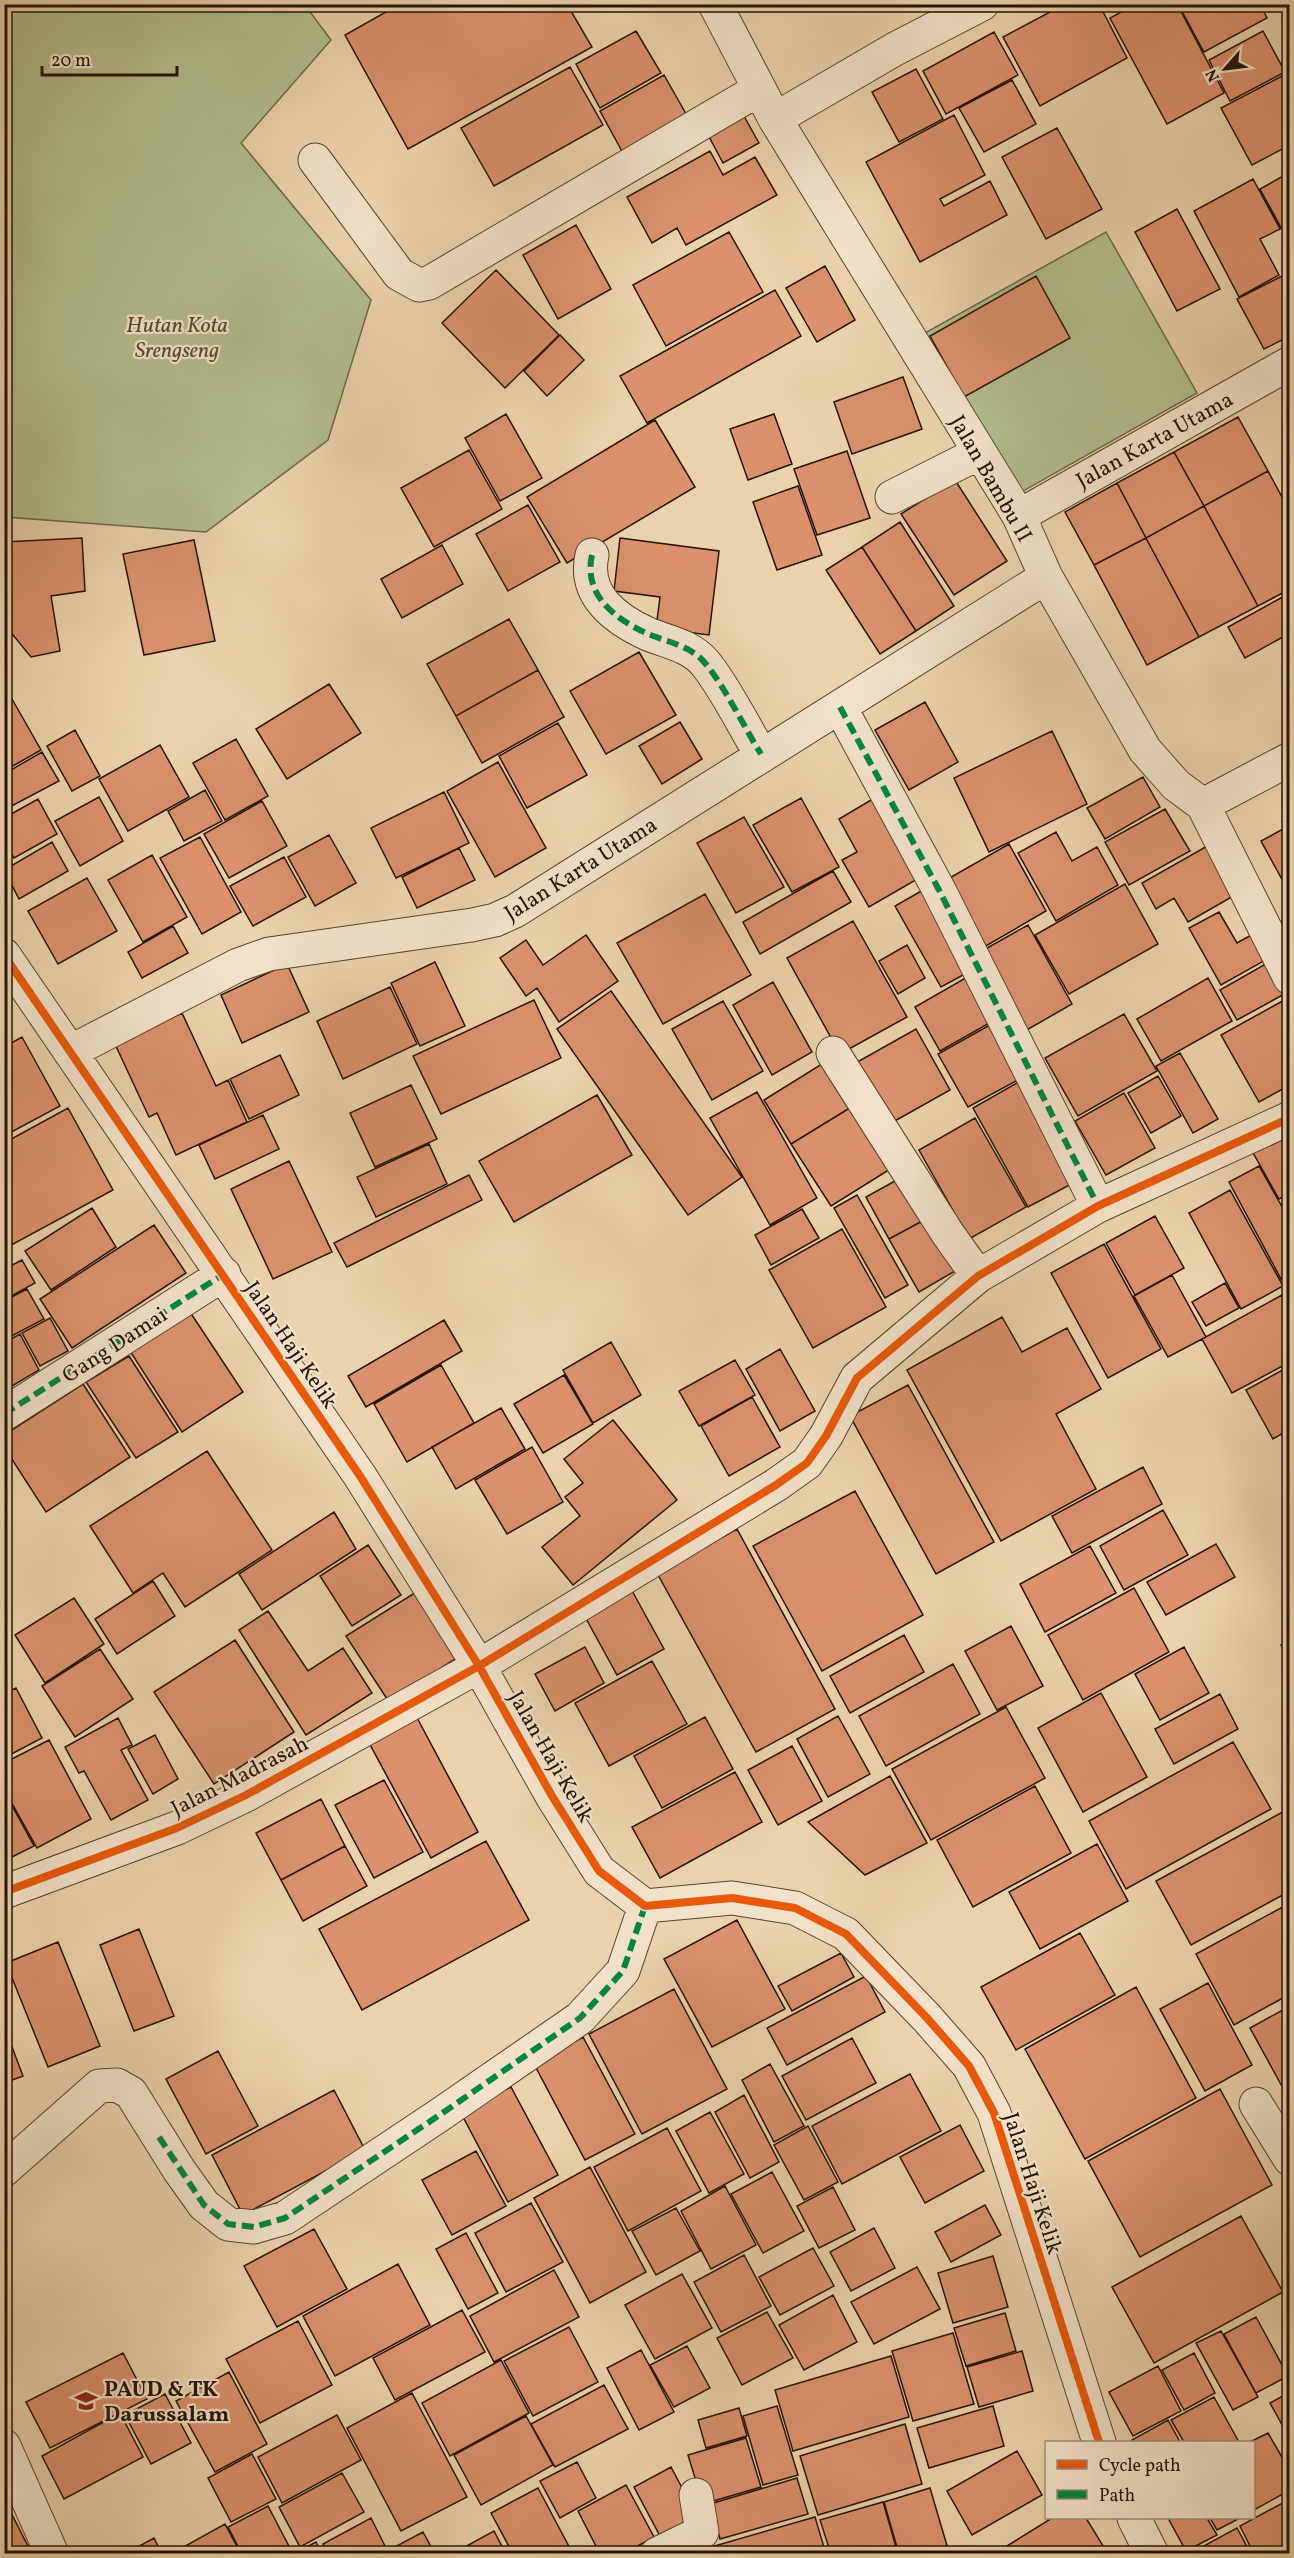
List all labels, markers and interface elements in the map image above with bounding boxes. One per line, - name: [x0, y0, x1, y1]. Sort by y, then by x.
- scale bar: [42, 39, 177, 77]
- north arrow: [1195, 39, 1255, 99]
- text: 20 m: [51, 49, 91, 74]
- text: N: [1201, 64, 1226, 85]
- park label: Hutan Kota Srengseng: [126, 311, 228, 367]
- street label: Jalan Karta Utama: [1071, 385, 1239, 497]
- street label: Jalan Bambu II: [941, 410, 1039, 548]
- street label: Jalan Karta Utama: [499, 810, 664, 930]
- street label: Jalan Haji Kelik: [236, 1276, 344, 1415]
- street label: Gang Damai: [57, 1300, 174, 1392]
- street label: Jalan Haji Kelik: [499, 1686, 600, 1829]
- street label: Jalan Madrasah: [166, 1729, 314, 1825]
- street label: Jalan Haji Kelik: [994, 2109, 1069, 2259]
- place label: PAUD & TK Darussalam: [104, 2375, 229, 2431]
- school or university icon: PAUD & TK Darussalam: [73, 2388, 99, 2414]
- legend: [1045, 2441, 1255, 2519]
- text: Cycle path: [1099, 2454, 1181, 2479]
- text: Path: [1099, 2484, 1135, 2509]

